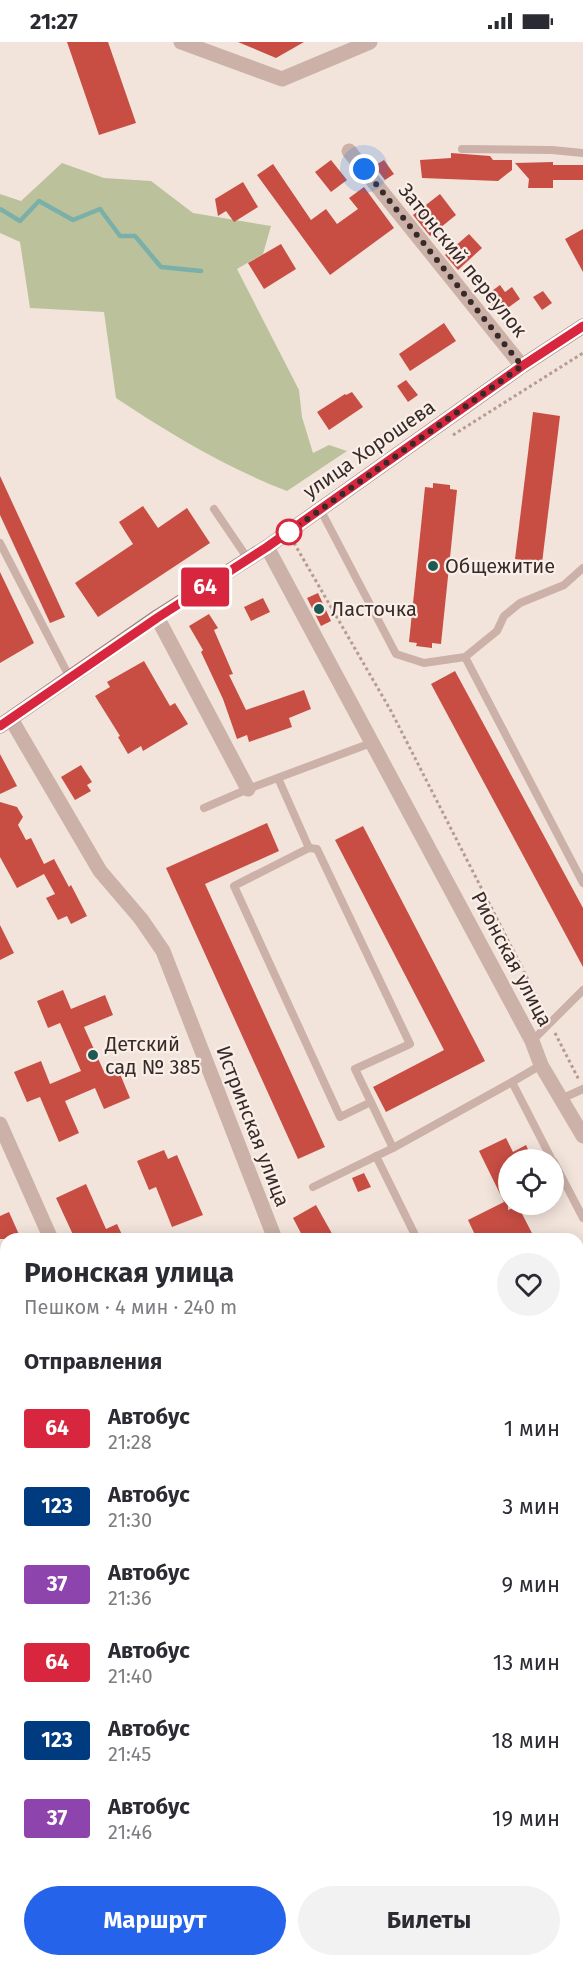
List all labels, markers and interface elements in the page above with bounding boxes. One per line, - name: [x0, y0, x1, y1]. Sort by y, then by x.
- text: 21:27: [30, 8, 78, 35]
- your location: [349, 154, 379, 184]
- street label: Затонский переулок: [394, 178, 533, 342]
- street label: улица Хорошева: [298, 395, 440, 503]
- unlabelled marker: [276, 519, 302, 545]
- place label: Общежитие: [445, 554, 555, 578]
- marker: Общежитие: [426, 559, 440, 573]
- line badge: 64: [178, 568, 232, 606]
- text: 64: [193, 574, 217, 600]
- place label: Ласточка: [331, 597, 417, 621]
- marker: Ласточка: [312, 602, 326, 616]
- street label: Рионская улица: [466, 887, 558, 1031]
- place label: Детский сад № 385: [104, 1032, 200, 1079]
- street label: Истринская улица: [211, 1042, 295, 1210]
- marker: Детский сад № 385: [86, 1048, 100, 1062]
- map controls: [498, 1149, 564, 1215]
- button: locate: [498, 1149, 564, 1215]
- button: heart: [497, 1253, 560, 1316]
- text: Рионская улица: [24, 1256, 234, 1289]
- text: Пешком · 4 мин · 240 m: [24, 1295, 237, 1319]
- text: Отправления: [24, 1348, 162, 1375]
- text: Автобус: [108, 1403, 190, 1430]
- text: 64: [45, 1415, 69, 1441]
- text: 1 мин: [504, 1415, 560, 1442]
- text: 21:28: [108, 1430, 152, 1454]
- text: Автобус: [108, 1481, 190, 1508]
- text: 123: [41, 1493, 73, 1519]
- text: 3 мин: [502, 1493, 560, 1520]
- text: 21:30: [108, 1508, 152, 1532]
- text: Автобус: [108, 1559, 190, 1586]
- text: 37: [47, 1571, 67, 1597]
- text: 9 мин: [502, 1571, 560, 1598]
- text: 21:36: [108, 1586, 152, 1610]
- text: Автобус: [108, 1637, 190, 1664]
- text: 64: [45, 1649, 69, 1675]
- text: 13 мин: [493, 1649, 560, 1676]
- text: 21:40: [108, 1664, 153, 1688]
- text: Автобус: [108, 1715, 190, 1742]
- text: 123: [41, 1727, 73, 1753]
- text: 18 мин: [492, 1727, 560, 1754]
- text: 21:45: [108, 1742, 151, 1766]
- text: Автобус: [108, 1793, 190, 1820]
- text: 37: [47, 1805, 67, 1831]
- text: 19 мин: [492, 1805, 560, 1832]
- text: 21:46: [108, 1820, 152, 1844]
- button: Маршрут: [24, 1886, 286, 1955]
- button: Билеты: [298, 1886, 560, 1955]

